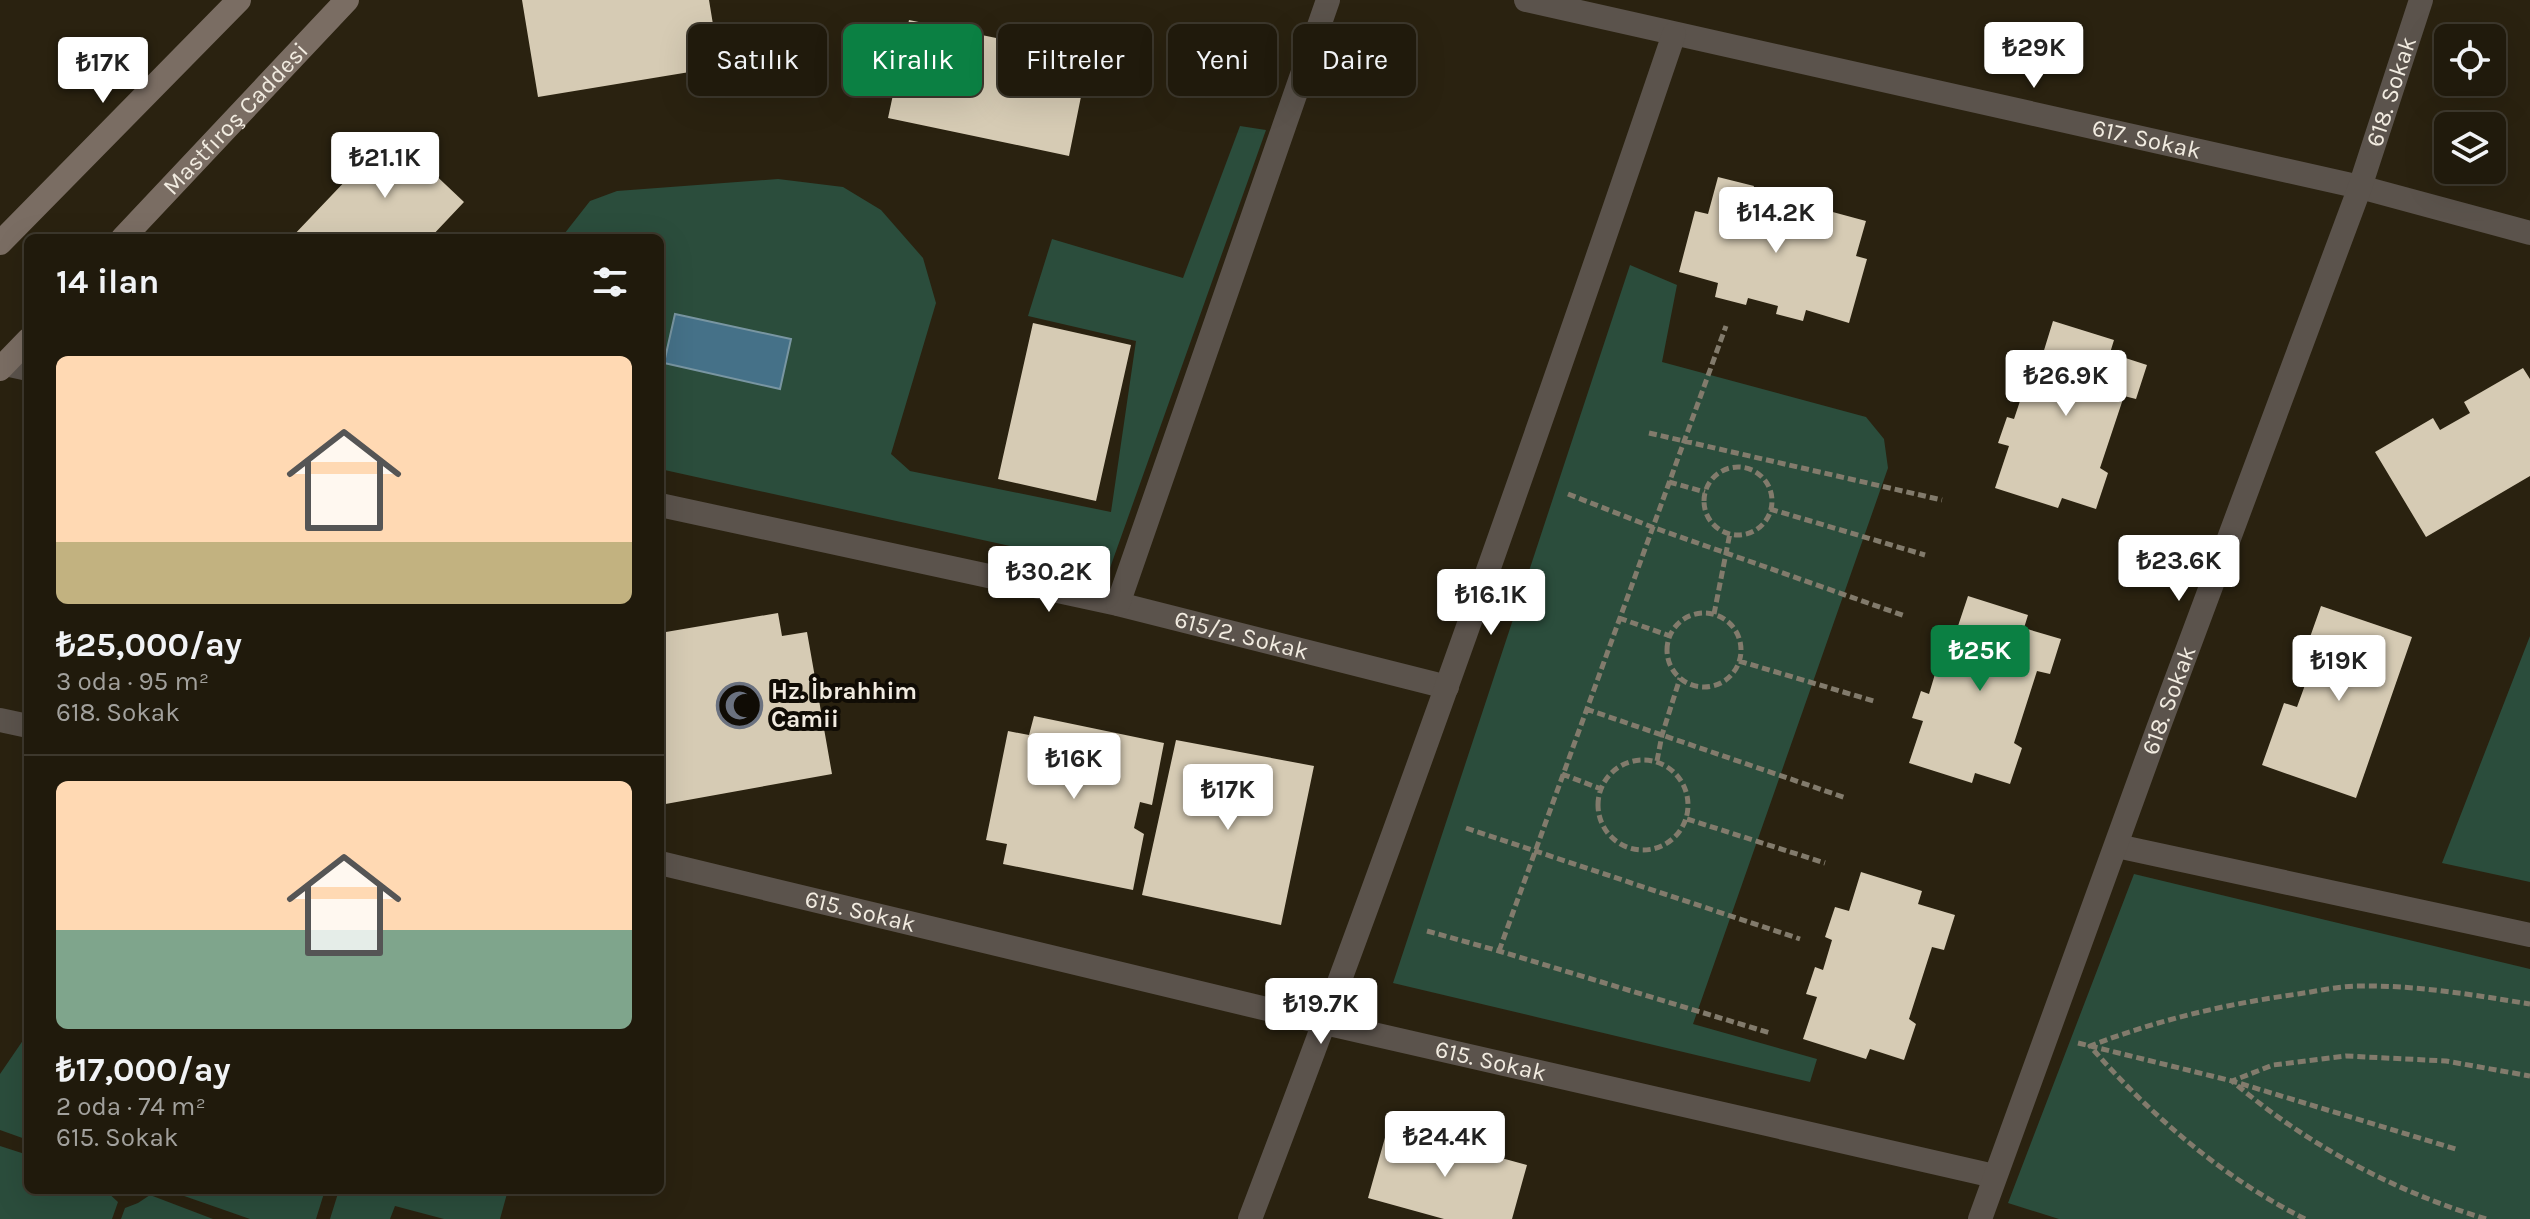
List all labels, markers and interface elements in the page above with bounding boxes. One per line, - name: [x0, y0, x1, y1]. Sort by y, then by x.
- pin: ₺29K: [1987, 22, 2081, 90]
- chip: Satılık: [688, 24, 827, 96]
- chip: Kiralık: [843, 24, 982, 96]
- chip: Filtreler: [998, 24, 1152, 96]
- chip: Yeni: [1168, 24, 1277, 96]
- chip: Daire: [1293, 24, 1416, 96]
- map controls: [2434, 24, 2506, 184]
- button: locate: [2434, 24, 2506, 96]
- text: ₺29K: [2002, 32, 2066, 63]
- street label: 618. Sokak: [2360, 33, 2422, 150]
- street label: Mastfıroş Caddesi: [157, 36, 314, 201]
- pin: ₺17K: [56, 37, 150, 105]
- text: ₺17K: [76, 47, 130, 78]
- button: layers: [2434, 112, 2506, 184]
- street label: 617. Sokak: [2089, 113, 2204, 165]
- pin: ₺21.1K: [320, 132, 450, 200]
- text: ₺21.1K: [349, 142, 421, 173]
- pin: ₺14.2K: [1711, 187, 1841, 255]
- text: ₺14.2K: [1737, 197, 1815, 228]
- icon: filters: [588, 260, 632, 304]
- text: 14 ilan: [56, 262, 160, 302]
- pin: ₺26.9K: [2001, 350, 2131, 418]
- text: ₺26.9K: [2024, 360, 2108, 391]
- icon: home: [272, 408, 416, 552]
- pin: ₺23.6K: [2114, 535, 2244, 603]
- text: ₺23.6K: [2136, 545, 2222, 576]
- pin: ₺30.2K: [984, 546, 1114, 614]
- text: ₺30.2K: [1006, 556, 1092, 587]
- pin: ₺16.1K: [1426, 569, 1556, 637]
- text: ₺16.1K: [1455, 579, 1527, 610]
- street label: 615/2. Sokak: [1171, 605, 1312, 666]
- text: ₺25,000/ay: [56, 625, 242, 665]
- pin: ₺25K: [1933, 625, 2027, 693]
- text: ₺25K: [1949, 635, 2011, 666]
- pin: ₺19K: [2292, 635, 2386, 703]
- street label: 618. Sokak: [2136, 642, 2202, 759]
- text: ₺19K: [2310, 645, 2368, 676]
- text: 3 oda · 95 m²: [56, 666, 209, 697]
- place label: Hz. İbrahhim Camii: [771, 677, 917, 733]
- mosque icon: Hz. İbrahhim Camii: [716, 681, 764, 729]
- text: 618. Sokak: [56, 697, 180, 728]
- pin: ₺16K: [1027, 733, 1121, 801]
- text: ₺16K: [1046, 743, 1102, 774]
- pin: ₺17K: [1181, 764, 1275, 832]
- text: ₺17K: [1201, 774, 1255, 805]
- icon: home: [272, 833, 416, 977]
- street label: 615. Sokak: [802, 884, 919, 938]
- pin: ₺19.7K: [1256, 978, 1386, 1046]
- text: ₺19.7K: [1283, 988, 1359, 1019]
- street label: 615. Sokak: [1432, 1035, 1549, 1087]
- text: ₺17,000/ay: [56, 1050, 231, 1090]
- text: 2 oda · 74 m²: [56, 1091, 206, 1122]
- pin: ₺24.4K: [1380, 1111, 1510, 1179]
- text: ₺24.4K: [1403, 1121, 1487, 1152]
- text: 615. Sokak: [56, 1122, 179, 1153]

